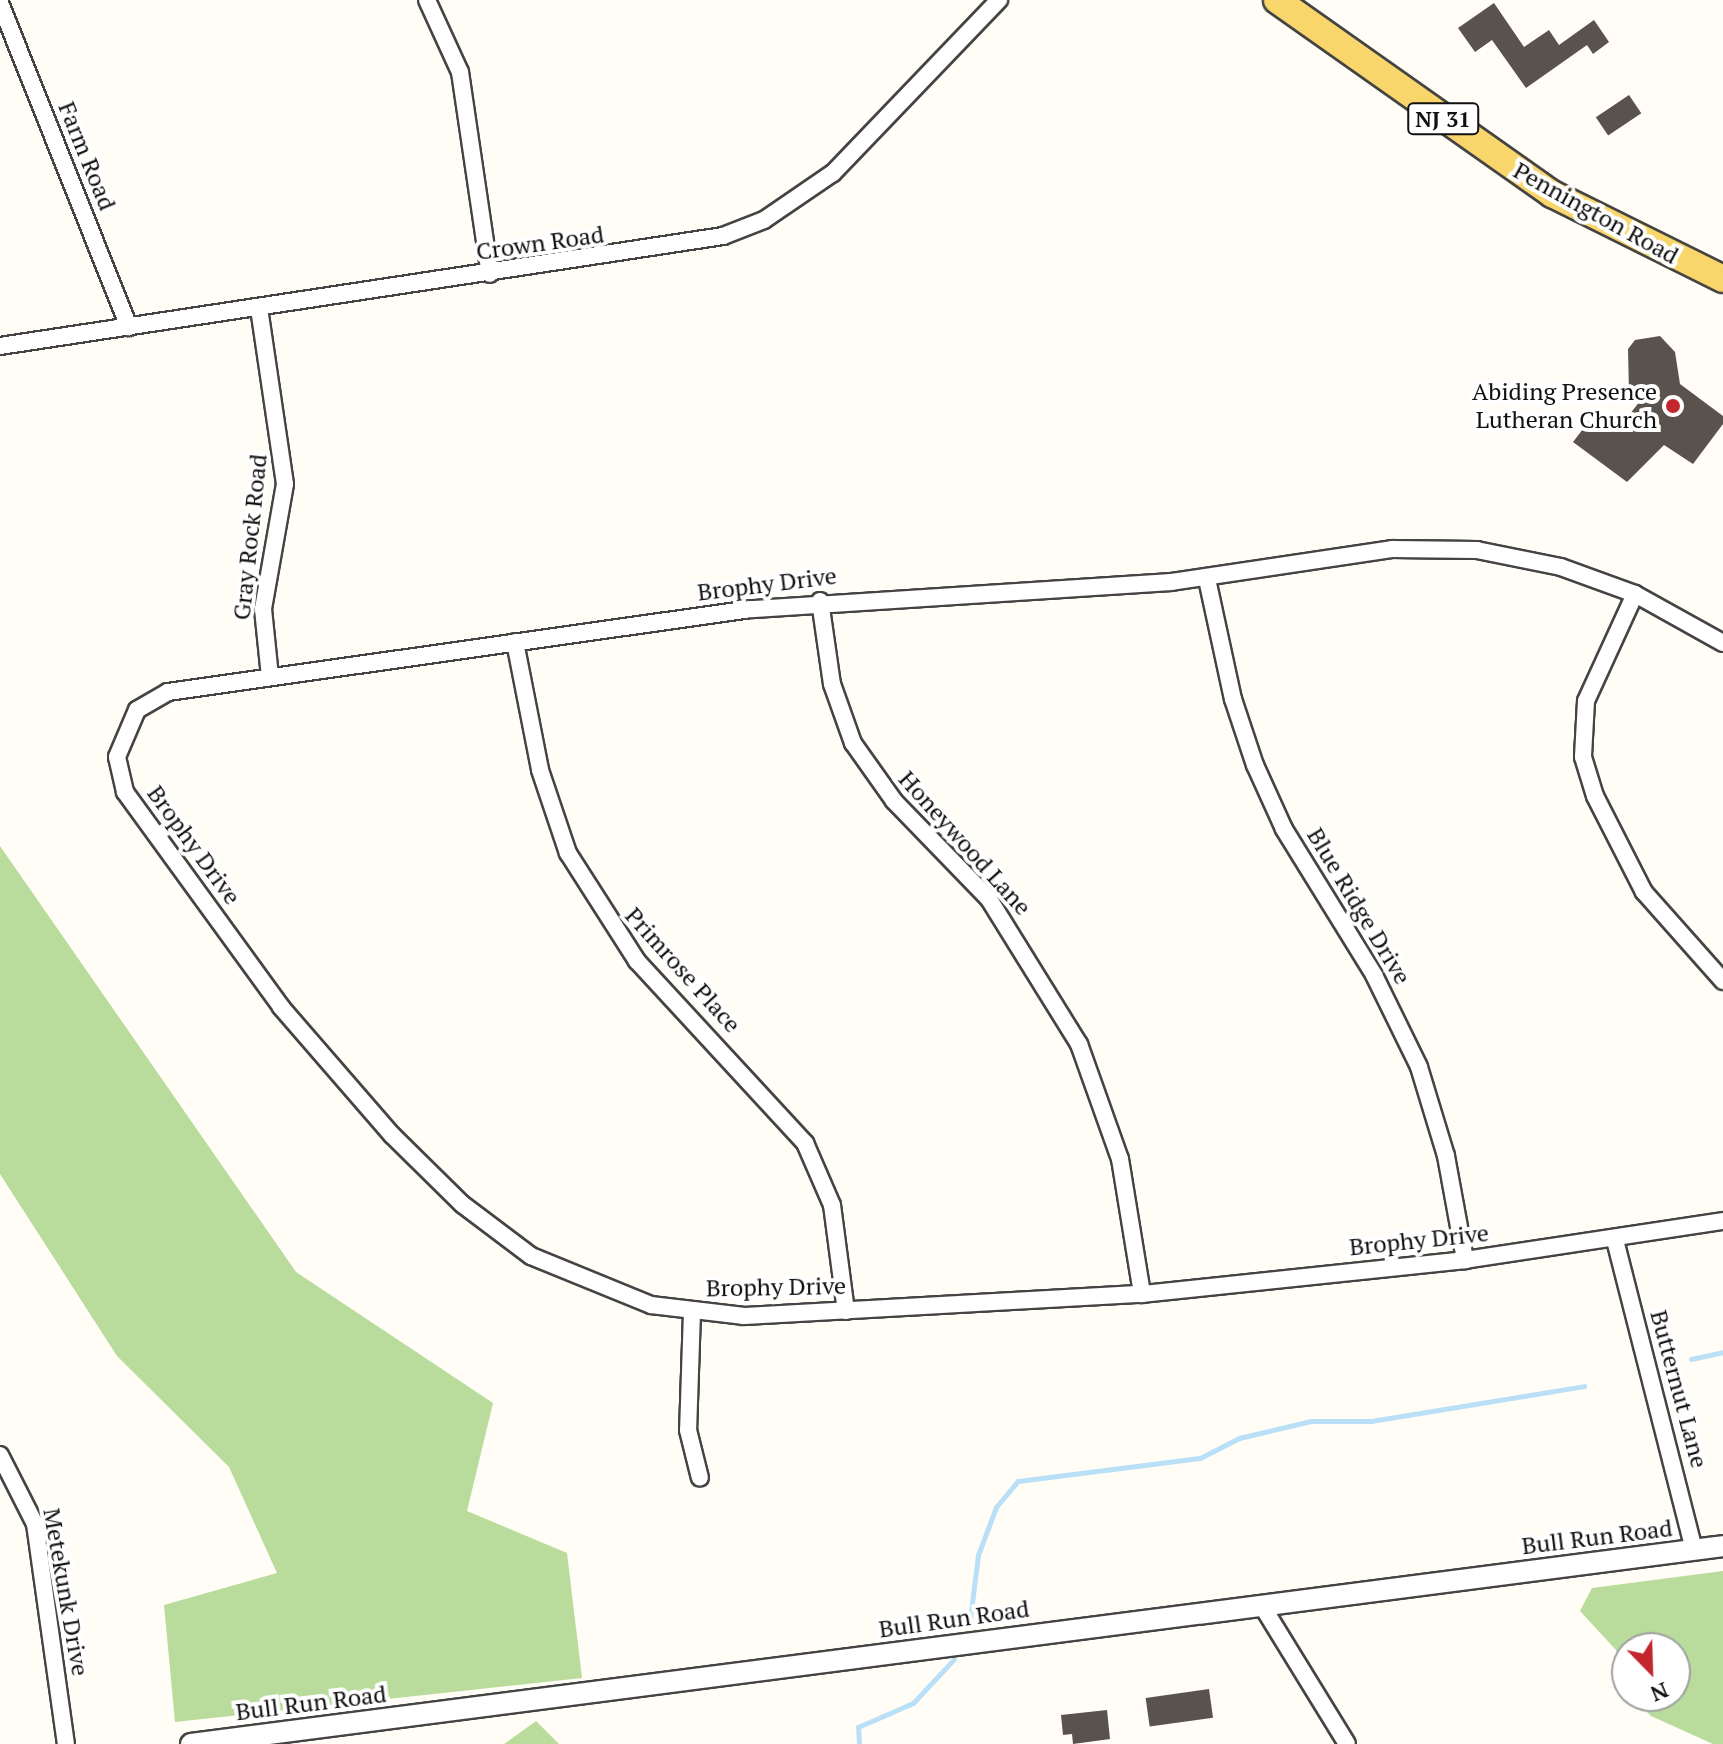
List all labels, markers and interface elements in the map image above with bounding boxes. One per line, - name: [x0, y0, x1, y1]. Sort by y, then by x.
- street label: Farm Road: [52, 98, 122, 214]
- road number: NJ 31: [1407, 101, 1479, 137]
- street label: Pennington Road: [1509, 156, 1683, 270]
- street label: Crown Road: [474, 220, 606, 266]
- place label: Abiding Presence Lutheran Church: [1472, 378, 1657, 434]
- marker: Abiding Presence Lutheran Church: [1664, 397, 1682, 415]
- street label: Gray Rock Road: [227, 453, 273, 621]
- street label: Brophy Drive: [696, 561, 838, 607]
- street label: Honeywood Lane: [893, 765, 1037, 921]
- street label: Brophy Drive: [141, 780, 247, 910]
- street label: Blue Ridge Drive: [1301, 823, 1417, 989]
- street label: Primrose Place: [619, 901, 747, 1039]
- street label: Brophy Drive: [1348, 1218, 1490, 1262]
- street label: Brophy Drive: [706, 1271, 846, 1303]
- street label: Butternut Lane: [1644, 1307, 1714, 1471]
- street label: Metekunk Drive: [37, 1506, 95, 1678]
- street label: Bull Run Road: [1520, 1513, 1674, 1561]
- street label: Bull Run Road: [877, 1594, 1031, 1644]
- north arrow: [1611, 1632, 1691, 1712]
- text: N: [1646, 1676, 1673, 1709]
- street label: Bull Run Road: [234, 1679, 388, 1727]

